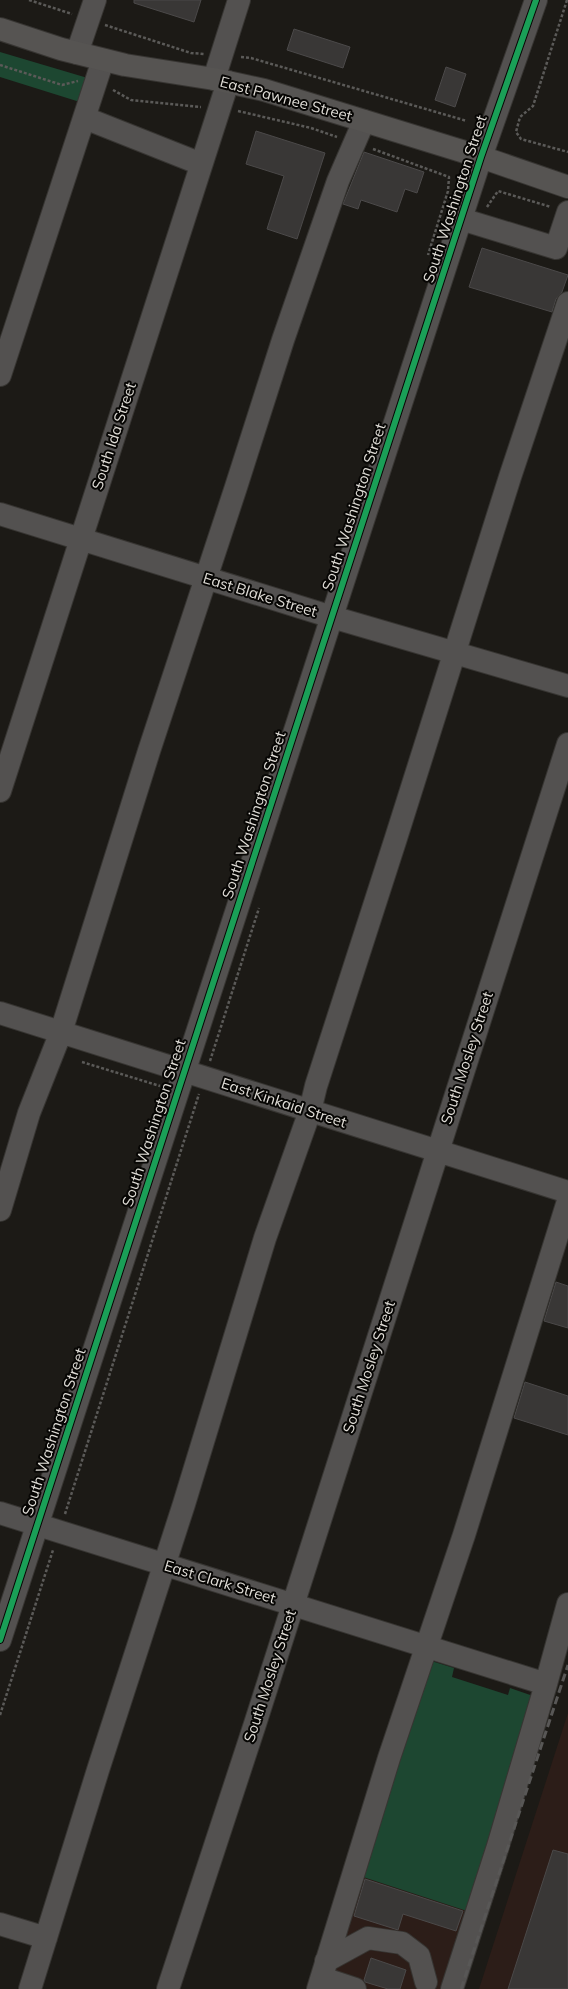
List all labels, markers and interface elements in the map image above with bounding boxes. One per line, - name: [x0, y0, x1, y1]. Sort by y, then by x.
- street label: East Pawnee Street: [218, 72, 354, 125]
- street label: South Washington Street: [418, 113, 491, 285]
- street label: South Ida Street: [87, 380, 140, 492]
- street label: South Washington Street: [317, 421, 390, 593]
- street label: East Blake Street: [201, 568, 319, 621]
- street label: South Washington Street: [217, 729, 290, 901]
- street label: South Mosley Street: [436, 989, 497, 1127]
- street label: South Washington Street: [117, 1037, 190, 1209]
- street label: East Kinkaid Street: [219, 1073, 349, 1132]
- street label: South Mosley Street: [338, 1298, 399, 1436]
- street label: South Washington Street: [17, 1346, 90, 1518]
- street label: East Clark Street: [162, 1556, 278, 1608]
- street label: South Mosley Street: [239, 1607, 300, 1745]

